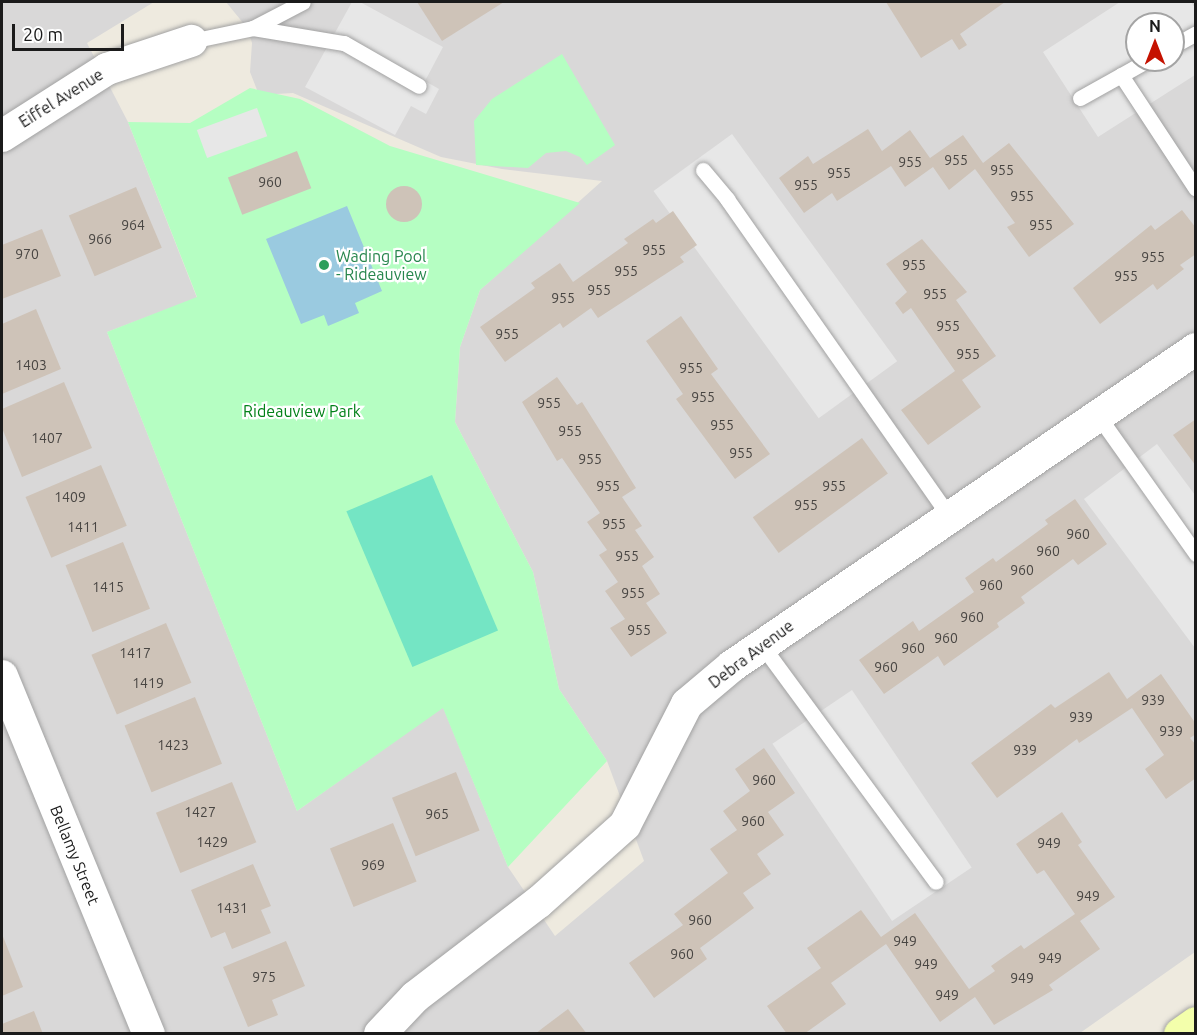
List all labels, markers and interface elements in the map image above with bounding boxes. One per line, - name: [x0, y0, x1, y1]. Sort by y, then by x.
- scale bar: [15, 12, 128, 50]
- north arrow: [1125, 12, 1185, 72]
- text: N: [1149, 17, 1161, 35]
- text: 20 m: [23, 24, 63, 44]
- street label: Eiffel Avenue: [15, 65, 107, 131]
- house number: 955: [944, 152, 968, 168]
- house number: 955: [898, 154, 922, 170]
- house number: 955: [990, 162, 1014, 178]
- house number: 955: [827, 165, 851, 181]
- house number: 960: [258, 174, 282, 190]
- house number: 955: [794, 177, 818, 193]
- house number: 955: [1010, 188, 1034, 204]
- house number: 964: [121, 217, 145, 233]
- house number: 955: [1029, 217, 1053, 233]
- house number: 966: [88, 231, 112, 247]
- house number: 955: [642, 242, 666, 258]
- house number: 970: [15, 246, 39, 262]
- place label: Wading Pool - Rideauview: [336, 246, 427, 284]
- house number: 955: [1141, 249, 1165, 265]
- house number: 955: [902, 257, 926, 273]
- marker: Wading Pool - Rideauview: [317, 258, 331, 272]
- house number: 955: [614, 263, 638, 279]
- house number: 955: [1114, 268, 1138, 284]
- house number: 955: [587, 282, 611, 298]
- house number: 955: [923, 286, 947, 302]
- house number: 955: [551, 290, 575, 306]
- house number: 955: [936, 318, 960, 334]
- house number: 955: [495, 326, 519, 342]
- house number: 955: [956, 346, 980, 362]
- house number: 1403: [15, 357, 47, 373]
- house number: 955: [679, 360, 703, 376]
- house number: 955: [691, 389, 715, 405]
- house number: 955: [537, 395, 561, 411]
- park label: Rideauview Park: [243, 401, 361, 421]
- house number: 955: [710, 417, 734, 433]
- house number: 955: [558, 423, 582, 439]
- house number: 1407: [31, 430, 63, 446]
- house number: 955: [729, 445, 753, 461]
- house number: 955: [578, 451, 602, 467]
- house number: 955: [596, 478, 620, 494]
- house number: 955: [822, 478, 846, 494]
- house number: 1409: [54, 489, 86, 505]
- house number: 955: [794, 497, 818, 513]
- house number: 955: [602, 516, 626, 532]
- house number: 1411: [67, 519, 99, 535]
- house number: 960: [1066, 526, 1090, 542]
- house number: 960: [1036, 543, 1060, 559]
- house number: 955: [615, 548, 639, 564]
- house number: 960: [1010, 562, 1034, 578]
- house number: 960: [979, 577, 1003, 593]
- house number: 1415: [92, 579, 124, 595]
- house number: 955: [621, 585, 645, 601]
- house number: 960: [960, 609, 984, 625]
- street label: Debra Avenue: [705, 616, 797, 692]
- house number: 955: [627, 622, 651, 638]
- house number: 960: [934, 630, 958, 646]
- house number: 960: [901, 640, 925, 656]
- house number: 1417: [119, 645, 151, 661]
- house number: 960: [874, 659, 898, 675]
- house number: 1419: [132, 675, 164, 691]
- house number: 939: [1141, 692, 1165, 708]
- house number: 939: [1069, 709, 1093, 725]
- house number: 939: [1159, 723, 1183, 739]
- house number: 1423: [157, 737, 189, 753]
- house number: 939: [1013, 742, 1037, 758]
- house number: 960: [752, 772, 776, 788]
- street label: Bellamy Street: [46, 803, 104, 907]
- house number: 1427: [184, 804, 216, 820]
- house number: 965: [425, 806, 449, 822]
- house number: 960: [741, 813, 765, 829]
- house number: 1429: [196, 834, 228, 850]
- house number: 949: [1037, 835, 1061, 851]
- house number: 969: [361, 857, 385, 873]
- house number: 949: [1076, 888, 1100, 904]
- house number: 1431: [216, 900, 248, 916]
- house number: 960: [688, 912, 712, 928]
- house number: 949: [893, 933, 917, 949]
- house number: 960: [670, 946, 694, 962]
- house number: 949: [1038, 950, 1062, 966]
- house number: 949: [914, 956, 938, 972]
- house number: 975: [252, 969, 276, 985]
- house number: 949: [1010, 970, 1034, 986]
- house number: 949: [935, 987, 959, 1003]

